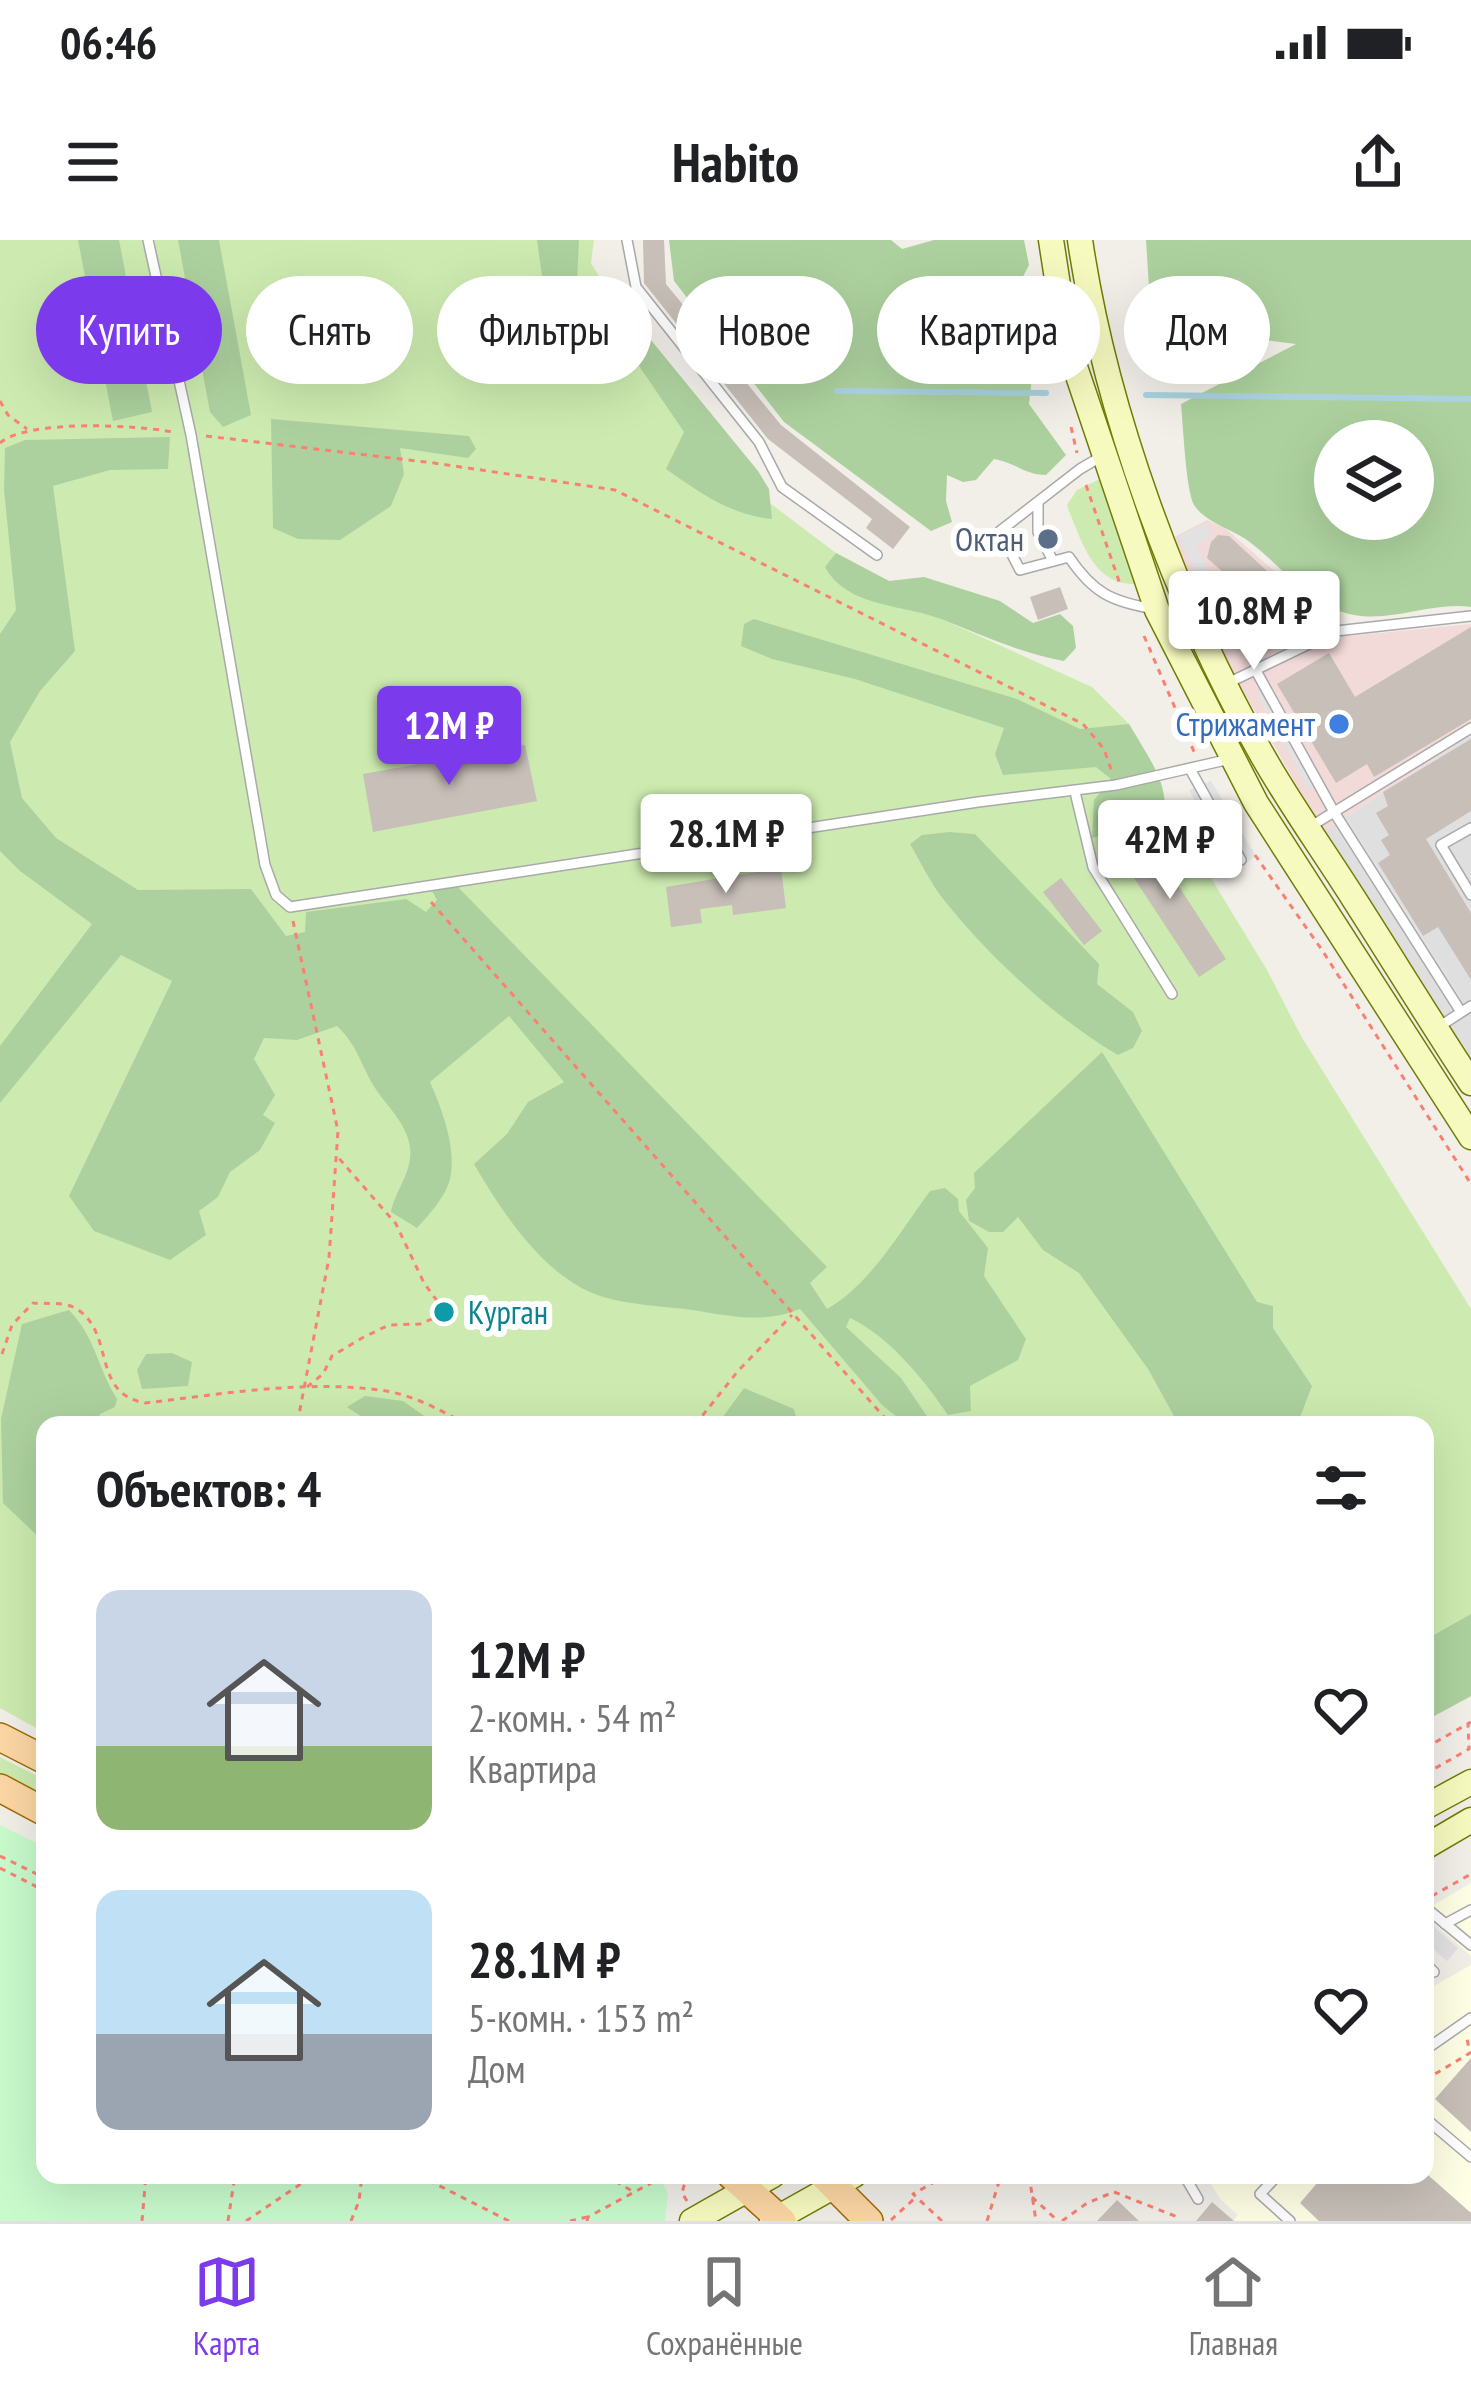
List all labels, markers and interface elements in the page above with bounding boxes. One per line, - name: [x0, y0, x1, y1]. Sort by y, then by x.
- text: 06:46: [60, 13, 157, 71]
- text: Habito: [672, 127, 799, 197]
- icon: menu: [60, 129, 126, 195]
- icon: share: [1345, 129, 1411, 195]
- chip: Купить: [36, 276, 222, 384]
- chip: Снять: [246, 276, 413, 384]
- chip: Фильтры: [437, 276, 652, 384]
- chip: Новое: [676, 276, 853, 384]
- chip: Квартира: [877, 276, 1100, 384]
- chip: Дом: [1124, 276, 1270, 384]
- map controls: [1314, 420, 1434, 540]
- button: layers: [1314, 420, 1434, 540]
- place label: Октан: [955, 517, 1024, 560]
- marker: Октан: [1035, 526, 1061, 552]
- pin: 10.8M ₽: [1143, 571, 1365, 673]
- text: 10.8M ₽: [1196, 584, 1312, 635]
- pin: 12M ₽: [365, 686, 533, 788]
- text: 12M ₽: [404, 699, 494, 750]
- place label: Стрижамент: [1176, 702, 1315, 745]
- marker: Стрижамент: [1326, 711, 1352, 737]
- pin: 28.1M ₽: [615, 794, 837, 896]
- pin: 42M ₽: [1086, 800, 1254, 902]
- text: 28.1M ₽: [668, 807, 784, 858]
- text: 42M ₽: [1125, 813, 1215, 864]
- place label: Курган: [468, 1290, 548, 1333]
- marker: Курган: [431, 1299, 457, 1325]
- text: Объектов: 4: [96, 1455, 321, 1521]
- icon: filters: [1308, 1455, 1374, 1521]
- text: 12M ₽: [468, 1626, 585, 1692]
- icon: home: [192, 1638, 336, 1782]
- icon: heart: [1308, 1677, 1374, 1743]
- text: 2-комн. · 54 m²: [468, 1692, 677, 1743]
- text: Квартира: [468, 1743, 597, 1794]
- text: 28.1M ₽: [468, 1926, 621, 1992]
- icon: home: [192, 1938, 336, 2082]
- icon: heart: [1308, 1977, 1374, 2043]
- text: 5-комн. · 153 m²: [468, 1992, 694, 2043]
- text: Дом: [468, 2043, 526, 2094]
- tab: Карта: [193, 2249, 260, 2364]
- tab: Сохранённые: [646, 2249, 803, 2364]
- tab: Главная: [1189, 2249, 1278, 2364]

